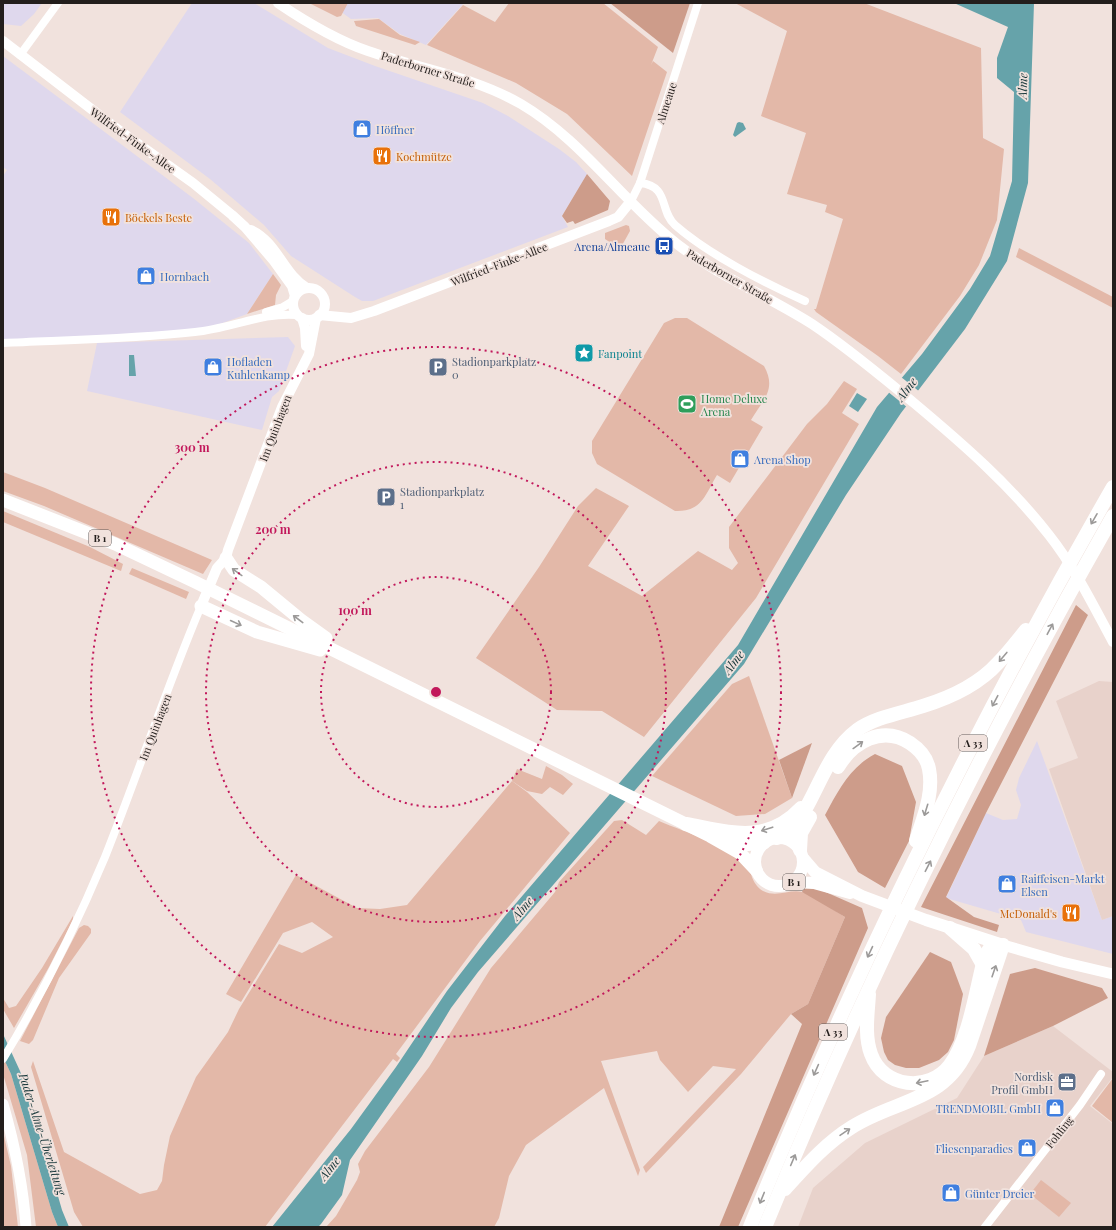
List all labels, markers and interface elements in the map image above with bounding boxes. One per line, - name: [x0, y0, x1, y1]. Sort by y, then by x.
- street label: Paderborner Straße: [379, 48, 477, 91]
- water label: Alme: [1014, 73, 1030, 101]
- street label: Almeaue: [652, 80, 680, 127]
- street label: Wilfried-Finke-Allee: [86, 103, 179, 176]
- shop icon: Höffner: [351, 118, 373, 140]
- place label: Höffner: [376, 122, 414, 137]
- restaurant icon: Kochmütze: [371, 145, 393, 167]
- place label: Kochmütze: [396, 149, 452, 164]
- restaurant icon: Böckels Beste: [100, 206, 122, 228]
- place label: Böckels Beste: [125, 210, 193, 225]
- bus stop icon: Arena/Almeaue: [653, 235, 675, 257]
- street label: Wilfried-Finke-Allee: [448, 239, 550, 290]
- place label: Arena/Almeaue: [573, 239, 650, 254]
- street label: Paderborner Straße: [684, 245, 776, 307]
- shop icon: Hornbach: [135, 265, 157, 287]
- place label: Hornbach: [160, 269, 210, 284]
- place icon: Fanpoint: [573, 342, 595, 364]
- place label: Fanpoint: [598, 346, 642, 361]
- place label: Hofladen Kuhlenkamp: [227, 354, 290, 382]
- place label: Stadionparkplatz 0: [452, 354, 536, 382]
- shop icon: Hofladen Kuhlenkamp: [202, 356, 224, 378]
- parking icon: Stadionparkplatz 0: [427, 356, 449, 378]
- water label: Alme: [891, 374, 920, 406]
- place label: Home Deluxe Arena: [700, 391, 768, 419]
- street label: Im Quinhagen: [255, 392, 295, 464]
- sports icon: Home Deluxe Arena: [676, 393, 698, 415]
- text: 300 m: [175, 439, 210, 455]
- shop icon: Arena Shop: [729, 448, 751, 470]
- place label: Arena Shop: [753, 452, 811, 467]
- place label: Stadionparkplatz 1: [400, 484, 484, 512]
- parking icon: Stadionparkplatz 1: [375, 486, 397, 508]
- one-way arrow: [1090, 513, 1098, 525]
- text: 200 m: [255, 521, 291, 537]
- road number: B 1: [89, 530, 111, 546]
- one-way arrow: [232, 568, 243, 576]
- text: 100 m: [338, 602, 372, 618]
- one-way arrow: [293, 614, 304, 623]
- one-way arrow: [230, 620, 242, 627]
- one-way arrow: [1047, 623, 1054, 635]
- water label: Alme: [718, 647, 747, 679]
- one-way arrow: [999, 652, 1008, 662]
- centre of rings: [429, 685, 443, 699]
- street label: Im Quinhagen: [135, 691, 175, 763]
- one-way arrow: [990, 695, 998, 707]
- road number: A 33: [959, 735, 987, 751]
- one-way arrow: [853, 741, 864, 749]
- one-way arrow: [922, 803, 929, 816]
- one-way arrow: [761, 826, 774, 833]
- one-way arrow: [925, 861, 932, 873]
- place label: Raiffeisen-Markt Elsen: [1021, 871, 1105, 899]
- shop icon: Raiffeisen-Markt Elsen: [996, 873, 1018, 895]
- road number: B 1: [783, 874, 805, 890]
- water label: Alme: [506, 893, 536, 925]
- restaurant icon: McDonald's: [1060, 902, 1082, 924]
- place label: McDonald's: [1000, 906, 1057, 921]
- one-way arrow: [866, 945, 873, 957]
- one-way arrow: [990, 965, 998, 977]
- road number: A 33: [819, 1024, 847, 1040]
- one-way arrow: [812, 1064, 819, 1076]
- place label: Nordisk Profil GmbH: [991, 1069, 1053, 1097]
- water label: Pader-Alme-Überleitung: [15, 1070, 71, 1199]
- office icon: Nordisk Profil GmbH: [1056, 1071, 1078, 1093]
- one-way arrow: [916, 1079, 929, 1087]
- shop icon: TRENDMOBIL GmbH: [1044, 1097, 1066, 1119]
- place label: TRENDMOBIL GmbH: [936, 1101, 1041, 1116]
- street label: Fohling: [1042, 1113, 1076, 1151]
- one-way arrow: [839, 1127, 850, 1136]
- shop icon: Fliesenparadies: [1016, 1137, 1038, 1159]
- place label: Fliesenparadies: [935, 1141, 1013, 1156]
- water label: Alme: [314, 1153, 343, 1185]
- one-way arrow: [790, 1154, 797, 1166]
- shop icon: Günter Dreier: [940, 1182, 962, 1204]
- place label: Günter Dreier: [965, 1186, 1035, 1201]
- one-way arrow: [757, 1192, 765, 1204]

